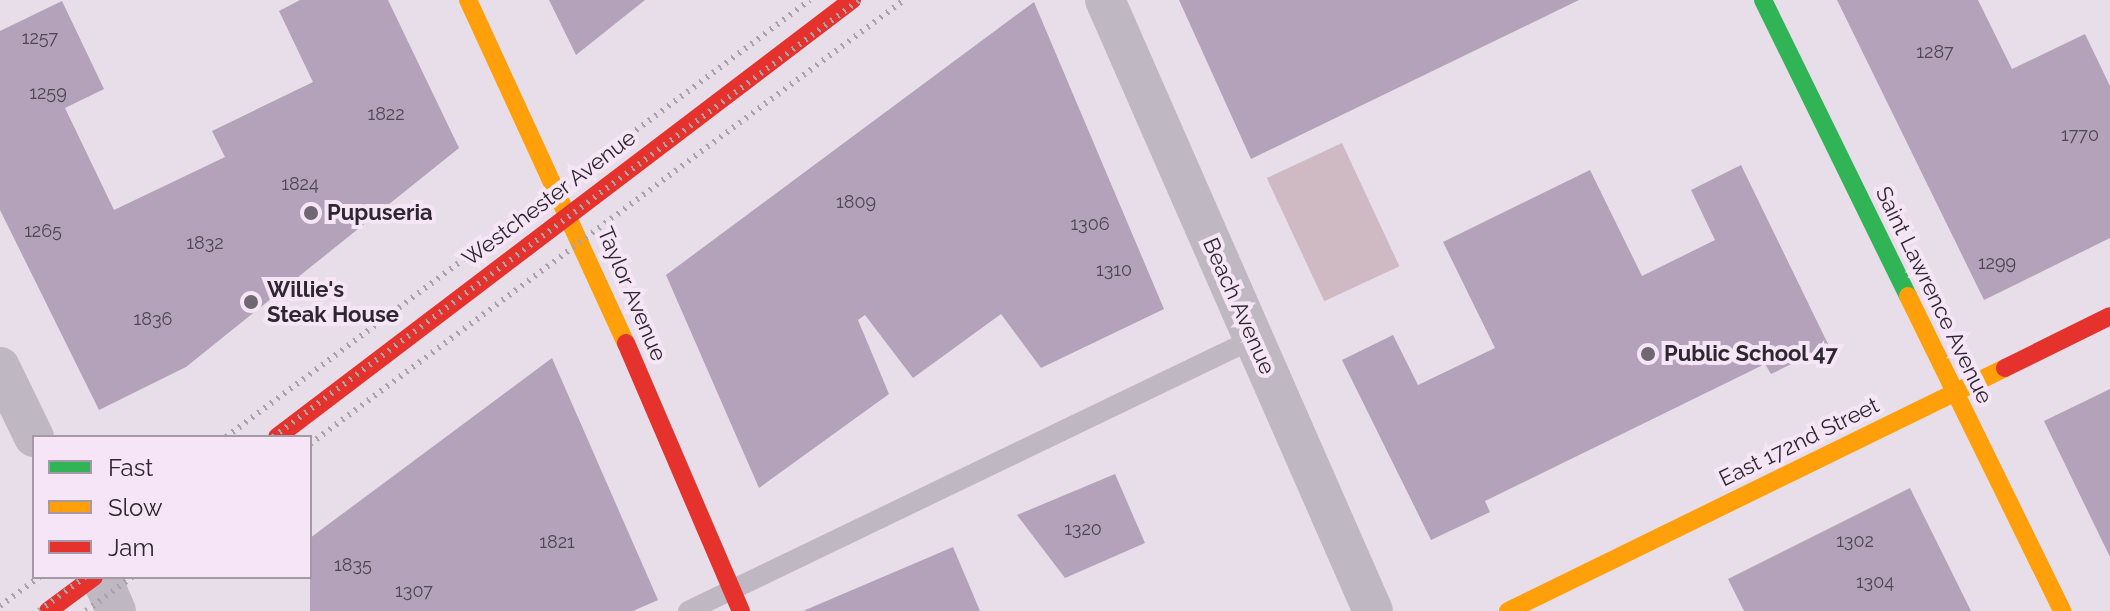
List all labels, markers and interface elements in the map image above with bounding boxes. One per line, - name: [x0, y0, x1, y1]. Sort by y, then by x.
- house number: 1257: [22, 27, 58, 49]
- house number: 1287: [1916, 41, 1954, 63]
- house number: 1259: [29, 82, 67, 104]
- house number: 1822: [367, 103, 405, 125]
- street label: Westchester Avenue: [457, 124, 641, 272]
- house number: 1770: [2061, 124, 2099, 146]
- house number: 1824: [281, 173, 319, 195]
- street label: Saint Lawrence Avenue: [1870, 182, 1998, 408]
- house number: 1809: [836, 191, 876, 213]
- place label: Pupuseria: [327, 200, 433, 226]
- marker: Pupuseria: [302, 204, 320, 222]
- house number: 1306: [1070, 213, 1110, 235]
- house number: 1265: [24, 220, 62, 242]
- street label: Taylor Avenue: [592, 222, 672, 366]
- house number: 1832: [186, 232, 224, 254]
- street label: Beach Avenue: [1197, 233, 1281, 379]
- house number: 1299: [1978, 252, 2016, 274]
- house number: 1310: [1096, 259, 1132, 281]
- place label: Willie's Steak House: [267, 276, 399, 328]
- marker: Willie's Steak House: [242, 293, 260, 311]
- house number: 1836: [134, 308, 172, 330]
- place label: Public School 47: [1664, 341, 1839, 367]
- marker: Public School 47: [1639, 345, 1657, 363]
- street label: East 172nd Street: [1715, 392, 1883, 492]
- legend: [32, 435, 312, 579]
- text: Fast: [108, 453, 153, 482]
- text: Slow: [108, 493, 162, 522]
- house number: 1320: [1064, 518, 1102, 540]
- house number: 1302: [1836, 530, 1874, 552]
- house number: 1821: [539, 531, 575, 553]
- text: Jam: [108, 533, 154, 562]
- house number: 1835: [334, 554, 372, 576]
- house number: 1304: [1856, 571, 1894, 593]
- house number: 1307: [395, 580, 433, 602]

